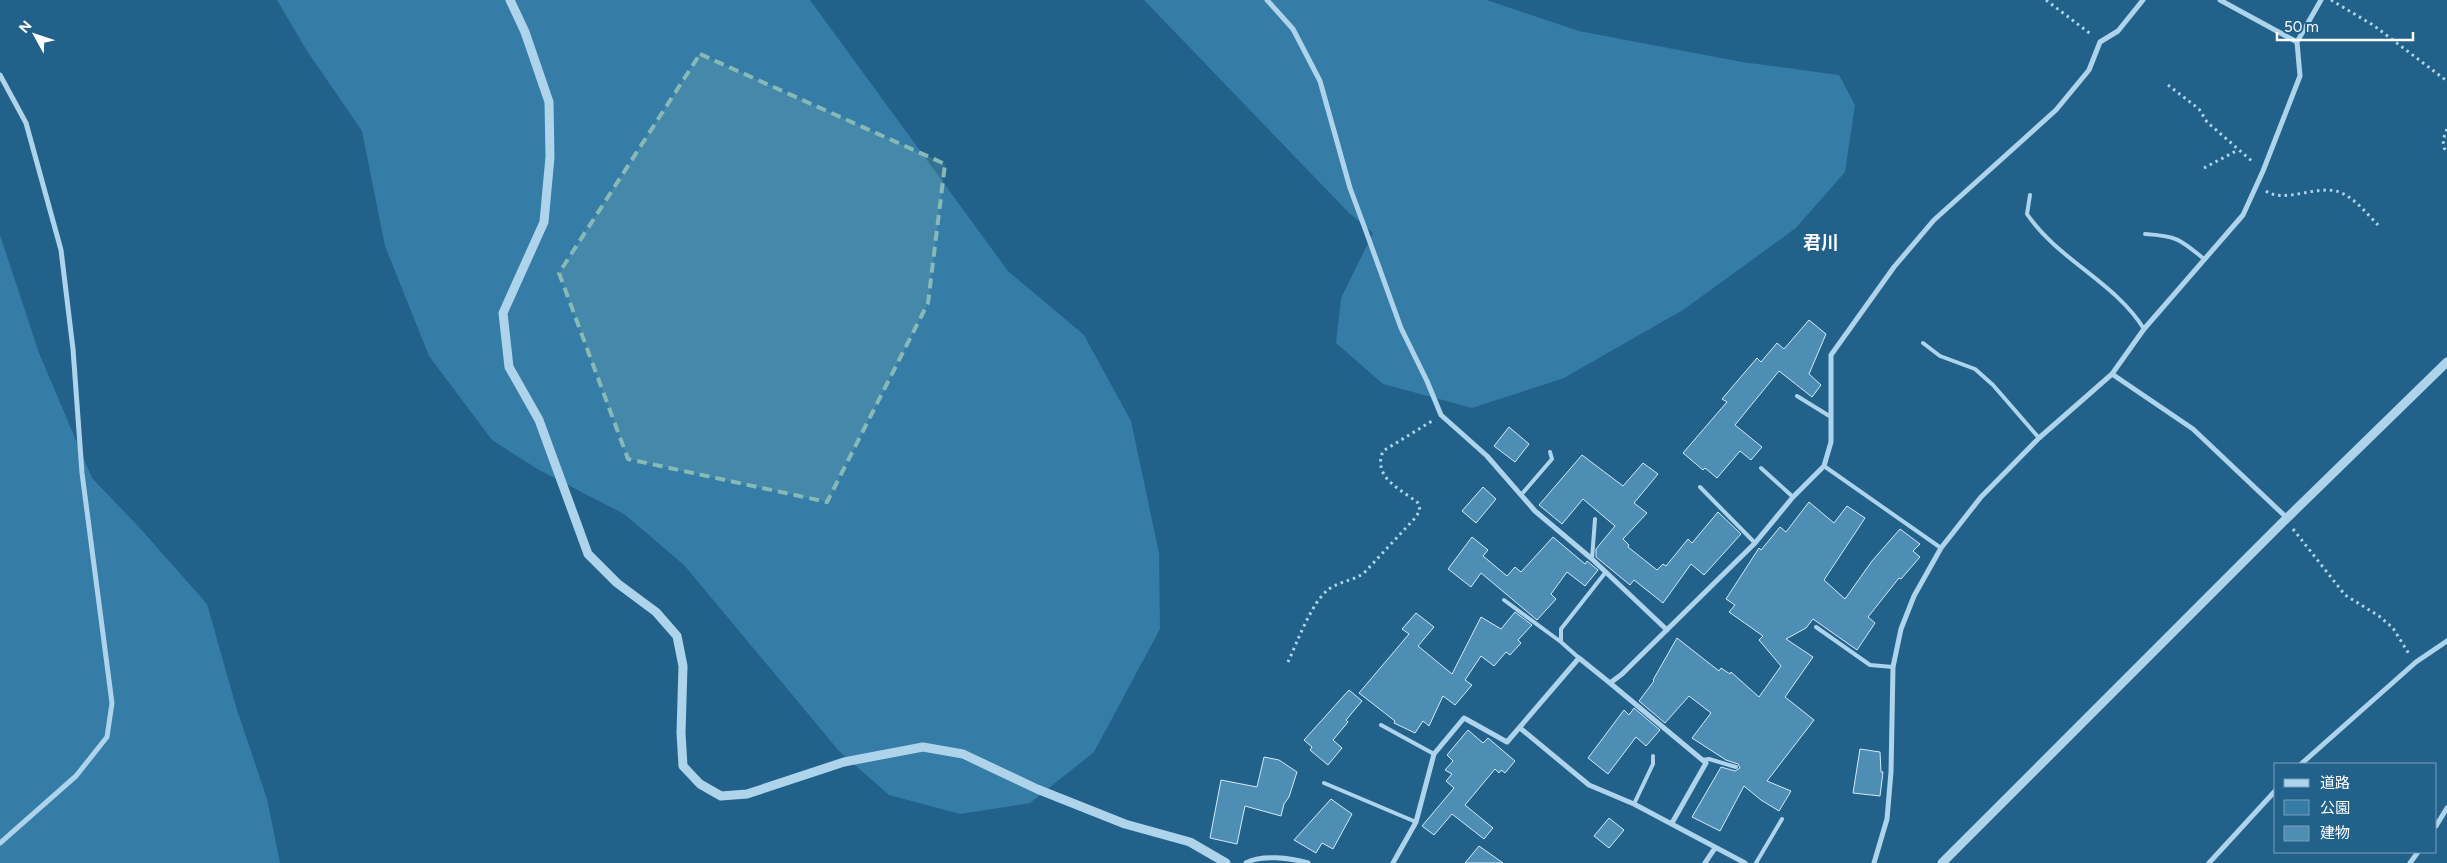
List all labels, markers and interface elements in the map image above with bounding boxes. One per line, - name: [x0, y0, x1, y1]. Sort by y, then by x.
- north arrow: [10, 10, 60, 60]
- scale bar: [2277, 10, 2413, 42]
- text: N: [15, 17, 35, 37]
- text: 50 m: [2284, 18, 2319, 36]
- district label: 君川: [1803, 232, 1839, 254]
- legend: [2274, 763, 2437, 853]
- text: 道路: [2320, 774, 2350, 792]
- text: 公園: [2320, 799, 2350, 817]
- text: 建物: [2320, 824, 2350, 842]

